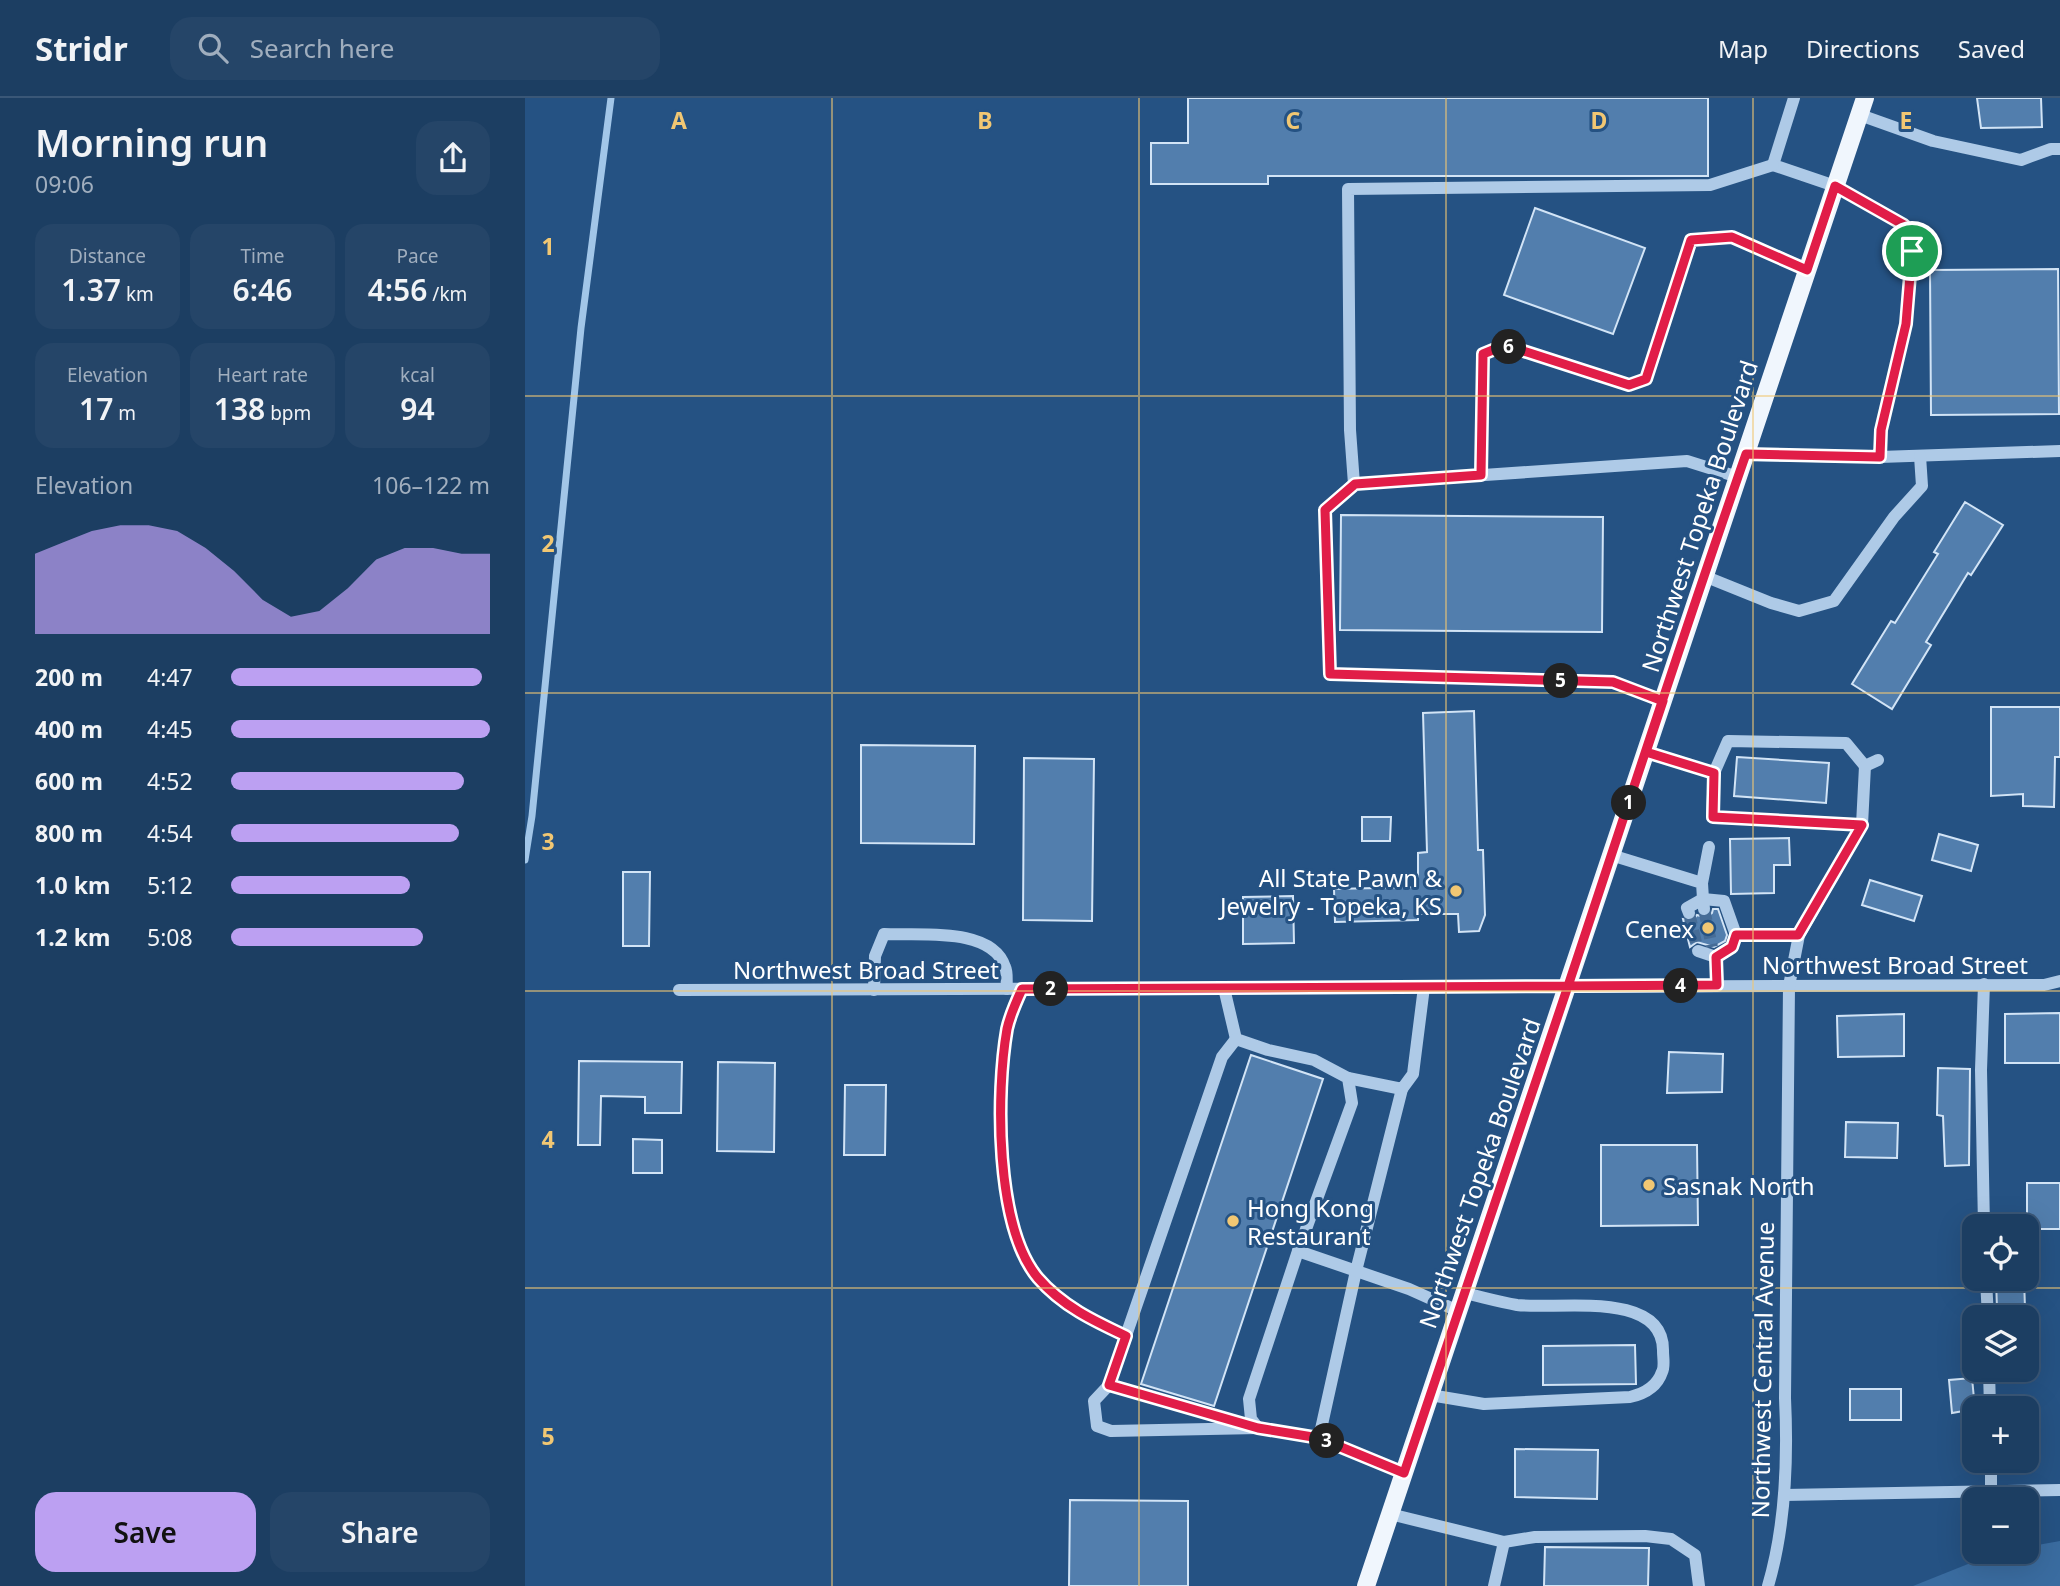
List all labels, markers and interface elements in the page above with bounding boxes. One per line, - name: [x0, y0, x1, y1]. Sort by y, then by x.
- search box: [170, 17, 660, 80]
- text: Stridr: [35, 26, 128, 71]
- icon: search: [194, 29, 232, 67]
- text: Search here: [250, 30, 394, 66]
- text: Map: [1718, 32, 1768, 65]
- text: Directions: [1806, 32, 1920, 65]
- text: Saved: [1958, 32, 2025, 65]
- text: A: [671, 104, 687, 136]
- text: B: [977, 104, 993, 136]
- text: C: [1286, 104, 1301, 136]
- text: D: [1591, 104, 1607, 136]
- text: E: [1900, 104, 1912, 136]
- text: Morning run: [35, 116, 268, 168]
- button: share: [416, 121, 490, 195]
- text: 09:06: [35, 168, 94, 200]
- pin: [1882, 221, 1942, 281]
- text: 1: [541, 230, 555, 262]
- icon: arrive: [1893, 232, 1931, 270]
- text: Distance: [69, 243, 146, 269]
- text: Time: [241, 243, 284, 269]
- text: Pace: [397, 243, 439, 269]
- text: 1.37: [61, 269, 121, 310]
- text: 6:46: [233, 269, 292, 310]
- text: 4:56: [368, 269, 427, 310]
- text: km: [121, 281, 154, 307]
- text: /km: [427, 281, 467, 307]
- pin: 6: [1492, 330, 1527, 364]
- text: 6: [1503, 333, 1514, 359]
- street label: Northwest Topeka Boulevard: [1633, 356, 1765, 676]
- text: Elevation: [67, 362, 148, 388]
- text: Heart rate: [217, 362, 308, 388]
- text: kcal: [400, 362, 435, 388]
- text: 17: [79, 388, 113, 429]
- text: 138: [214, 388, 265, 429]
- text: 94: [400, 388, 435, 429]
- text: m: [113, 400, 136, 426]
- text: bpm: [265, 400, 311, 426]
- text: Elevation: [35, 469, 133, 501]
- text: 106–122 m: [372, 469, 490, 501]
- text: 2: [541, 527, 555, 559]
- text: 200 m: [35, 661, 103, 693]
- text: 4:47: [147, 661, 193, 693]
- pin: 5: [1543, 664, 1579, 698]
- text: 5: [1555, 667, 1566, 693]
- text: 400 m: [35, 713, 103, 745]
- text: 4:45: [147, 713, 193, 745]
- text: 600 m: [35, 765, 103, 797]
- text: 4:52: [147, 765, 193, 797]
- pin: 1: [1611, 786, 1647, 820]
- text: 1: [1623, 789, 1634, 815]
- text: 800 m: [35, 817, 103, 849]
- text: 4:54: [147, 817, 193, 849]
- text: 3: [541, 825, 555, 857]
- place label: All State Pawn & Jewelry - Topeka, KS: [1218, 861, 1442, 922]
- text: 1.0 km: [35, 869, 110, 901]
- text: 5:12: [147, 869, 193, 901]
- marker: All State Pawn & Jewelry - Topeka, KS: [1448, 883, 1464, 899]
- place label: Cenex: [1625, 912, 1694, 945]
- marker: Cenex: [1700, 920, 1716, 936]
- text: 1.2 km: [35, 921, 110, 953]
- text: 5:08: [147, 921, 193, 953]
- street label: Northwest Broad Street: [1762, 948, 2028, 981]
- street label: Northwest Broad Street: [733, 953, 999, 986]
- pin: 4: [1663, 968, 1699, 1004]
- pin: 2: [1033, 972, 1069, 1006]
- text: 4: [1675, 972, 1686, 998]
- text: 2: [1045, 975, 1056, 1001]
- street label: Northwest Topeka Boulevard: [1410, 1014, 1548, 1332]
- text: 4: [541, 1123, 555, 1155]
- place label: Sasnak North: [1663, 1169, 1815, 1202]
- marker: Sasnak North: [1641, 1177, 1657, 1193]
- place label: Hong Kong Restaurant: [1247, 1191, 1374, 1252]
- marker: Hong Kong Restaurant: [1225, 1213, 1241, 1229]
- map controls: [1962, 1214, 2039, 1564]
- button: locate: [1962, 1214, 2039, 1291]
- street label: Northwest Central Avenue: [1743, 1221, 1781, 1519]
- button: layers: [1962, 1305, 2039, 1382]
- button: +: [1962, 1396, 2039, 1473]
- text: 5: [541, 1420, 555, 1452]
- pin: 3: [1309, 1424, 1345, 1458]
- text: 3: [1321, 1427, 1332, 1453]
- button: −: [1962, 1487, 2039, 1564]
- button: Save: [35, 1492, 256, 1572]
- button: Share: [270, 1492, 490, 1572]

